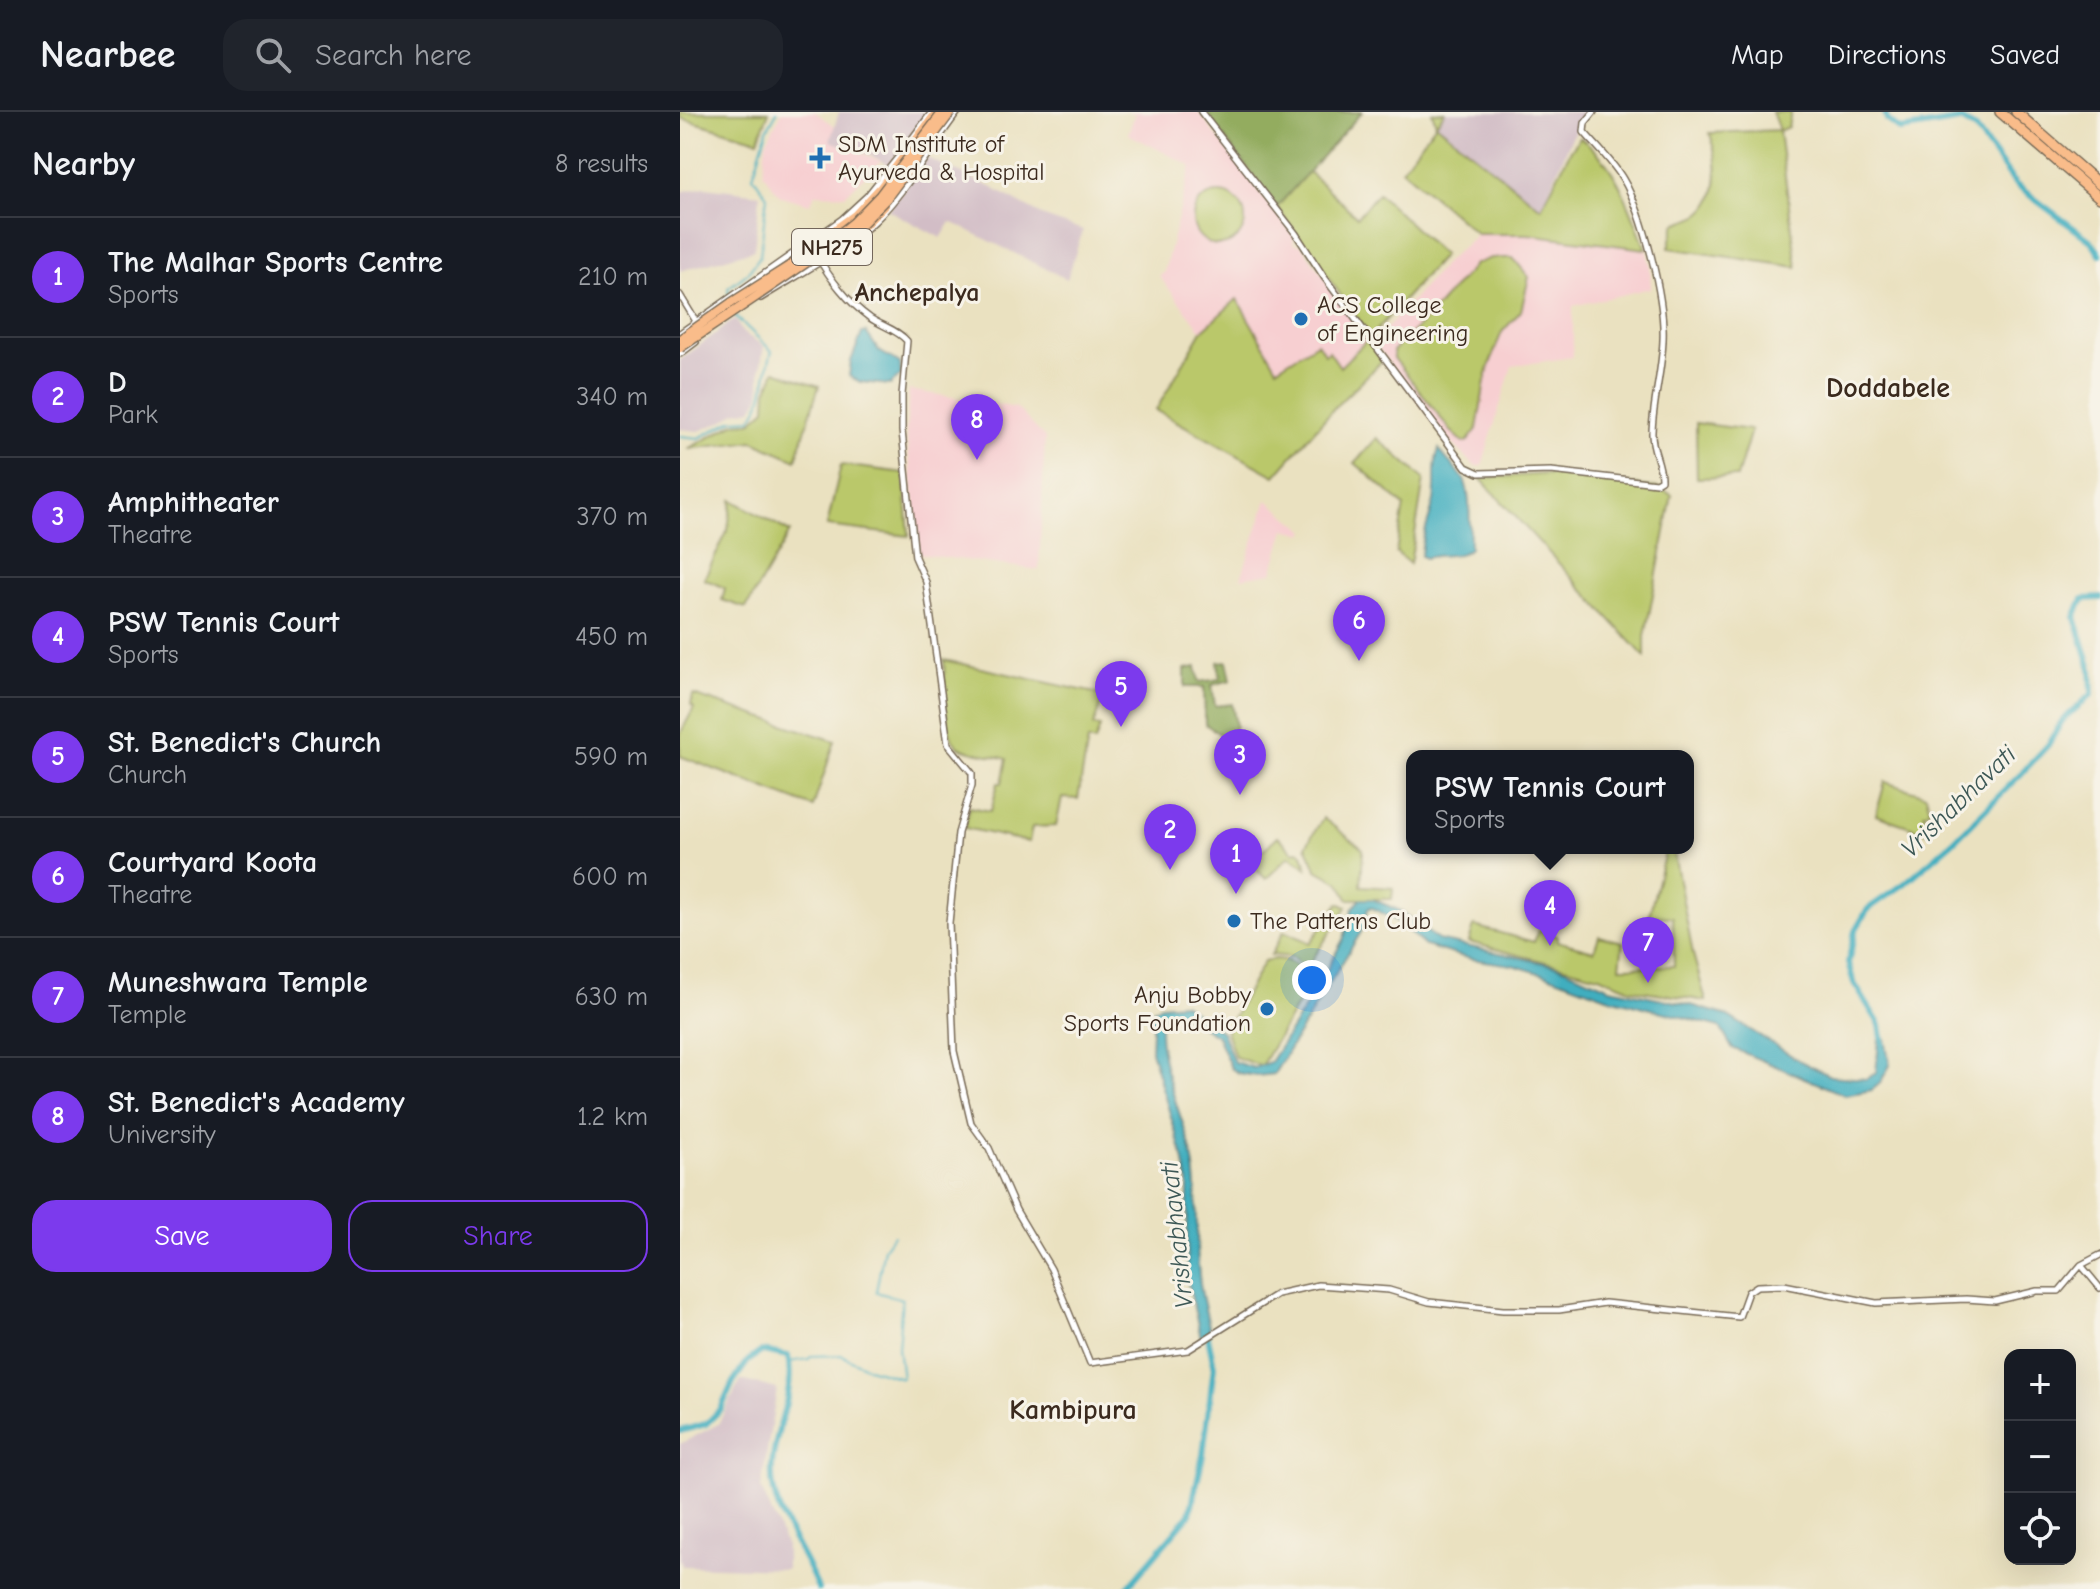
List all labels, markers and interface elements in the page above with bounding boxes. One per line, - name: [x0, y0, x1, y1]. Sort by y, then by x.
- search box: [223, 19, 783, 91]
- text: Nearbee: [40, 33, 175, 77]
- icon: search: [251, 33, 295, 77]
- text: Search here: [315, 38, 471, 73]
- text: Map: [1731, 39, 1784, 71]
- text: Directions: [1828, 39, 1946, 71]
- text: Saved: [1990, 39, 2060, 71]
- place label: SDM Institute of Ayurveda & Hospital: [838, 130, 1045, 186]
- text: Nearby: [32, 144, 135, 184]
- marker: SDM Institute of Ayurveda & Hospital: [809, 147, 831, 169]
- text: 8 results: [555, 149, 648, 179]
- road number: NH275: [792, 229, 872, 265]
- text: The Malhar Sports Centre: [108, 245, 443, 280]
- text: 1: [53, 262, 63, 292]
- text: 210 m: [578, 262, 648, 292]
- district label: Anchepalya: [855, 278, 979, 308]
- text: Sports: [108, 280, 179, 310]
- place label: ACS College of Engineering: [1317, 291, 1469, 347]
- marker: ACS College of Engineering: [1292, 310, 1310, 328]
- text: D: [108, 365, 127, 400]
- district label: Doddabele: [1826, 372, 1950, 404]
- text: 2: [52, 382, 64, 412]
- text: 340 m: [576, 382, 648, 412]
- pin: 8: [951, 394, 1003, 460]
- text: Park: [108, 400, 158, 430]
- text: Amphitheater: [108, 485, 279, 520]
- text: 3: [52, 502, 64, 532]
- text: 370 m: [577, 502, 648, 532]
- text: Theatre: [108, 520, 192, 550]
- pin: 6: [1333, 595, 1385, 661]
- text: PSW Tennis Court: [108, 605, 339, 640]
- text: 4: [52, 622, 64, 652]
- text: 450 m: [575, 622, 648, 652]
- text: Sports: [108, 640, 179, 670]
- pin: 5: [1095, 661, 1147, 727]
- text: St. Benedict's Church: [108, 725, 381, 760]
- pin: 3: [1214, 729, 1266, 795]
- water label: Vrishabhavati: [1895, 739, 2023, 864]
- text: 5: [51, 742, 65, 772]
- text: 590 m: [574, 742, 648, 772]
- popup: [1406, 750, 1694, 854]
- text: Church: [108, 760, 187, 790]
- text: PSW Tennis Court: [1434, 770, 1666, 805]
- pin: 2: [1144, 804, 1196, 870]
- text: Sports: [1434, 805, 1505, 835]
- pin: 1: [1210, 828, 1262, 894]
- text: Courtyard Koota: [108, 845, 317, 880]
- text: 6: [51, 862, 65, 892]
- text: 600 m: [572, 862, 648, 892]
- text: Theatre: [108, 880, 192, 910]
- pin: 4: [1524, 880, 1576, 946]
- place label: The Patterns Club: [1250, 907, 1431, 935]
- marker: The Patterns Club: [1225, 912, 1243, 930]
- pin: 7: [1622, 917, 1674, 983]
- your location: [1292, 960, 1332, 1000]
- text: Muneshwara Temple: [108, 965, 368, 1000]
- place label: Anju Bobby Sports Foundation: [1064, 981, 1251, 1037]
- text: 7: [52, 982, 64, 1012]
- text: 630 m: [575, 982, 648, 1012]
- text: Temple: [108, 1000, 187, 1030]
- marker: Anju Bobby Sports Foundation: [1258, 1000, 1276, 1018]
- text: St. Benedict's Academy: [108, 1085, 405, 1120]
- text: 8: [51, 1102, 65, 1132]
- text: 1.2 km: [577, 1102, 648, 1132]
- text: University: [108, 1120, 216, 1150]
- water label: Vrishabhavati: [1154, 1159, 1200, 1310]
- button: Save: [32, 1200, 332, 1272]
- button: Share: [348, 1200, 648, 1272]
- map controls: [2004, 1349, 2076, 1565]
- button: +: [2004, 1349, 2076, 1421]
- district label: Kambipura: [1009, 1394, 1137, 1426]
- button: −: [2004, 1421, 2076, 1493]
- button: locate: [2004, 1493, 2076, 1565]

